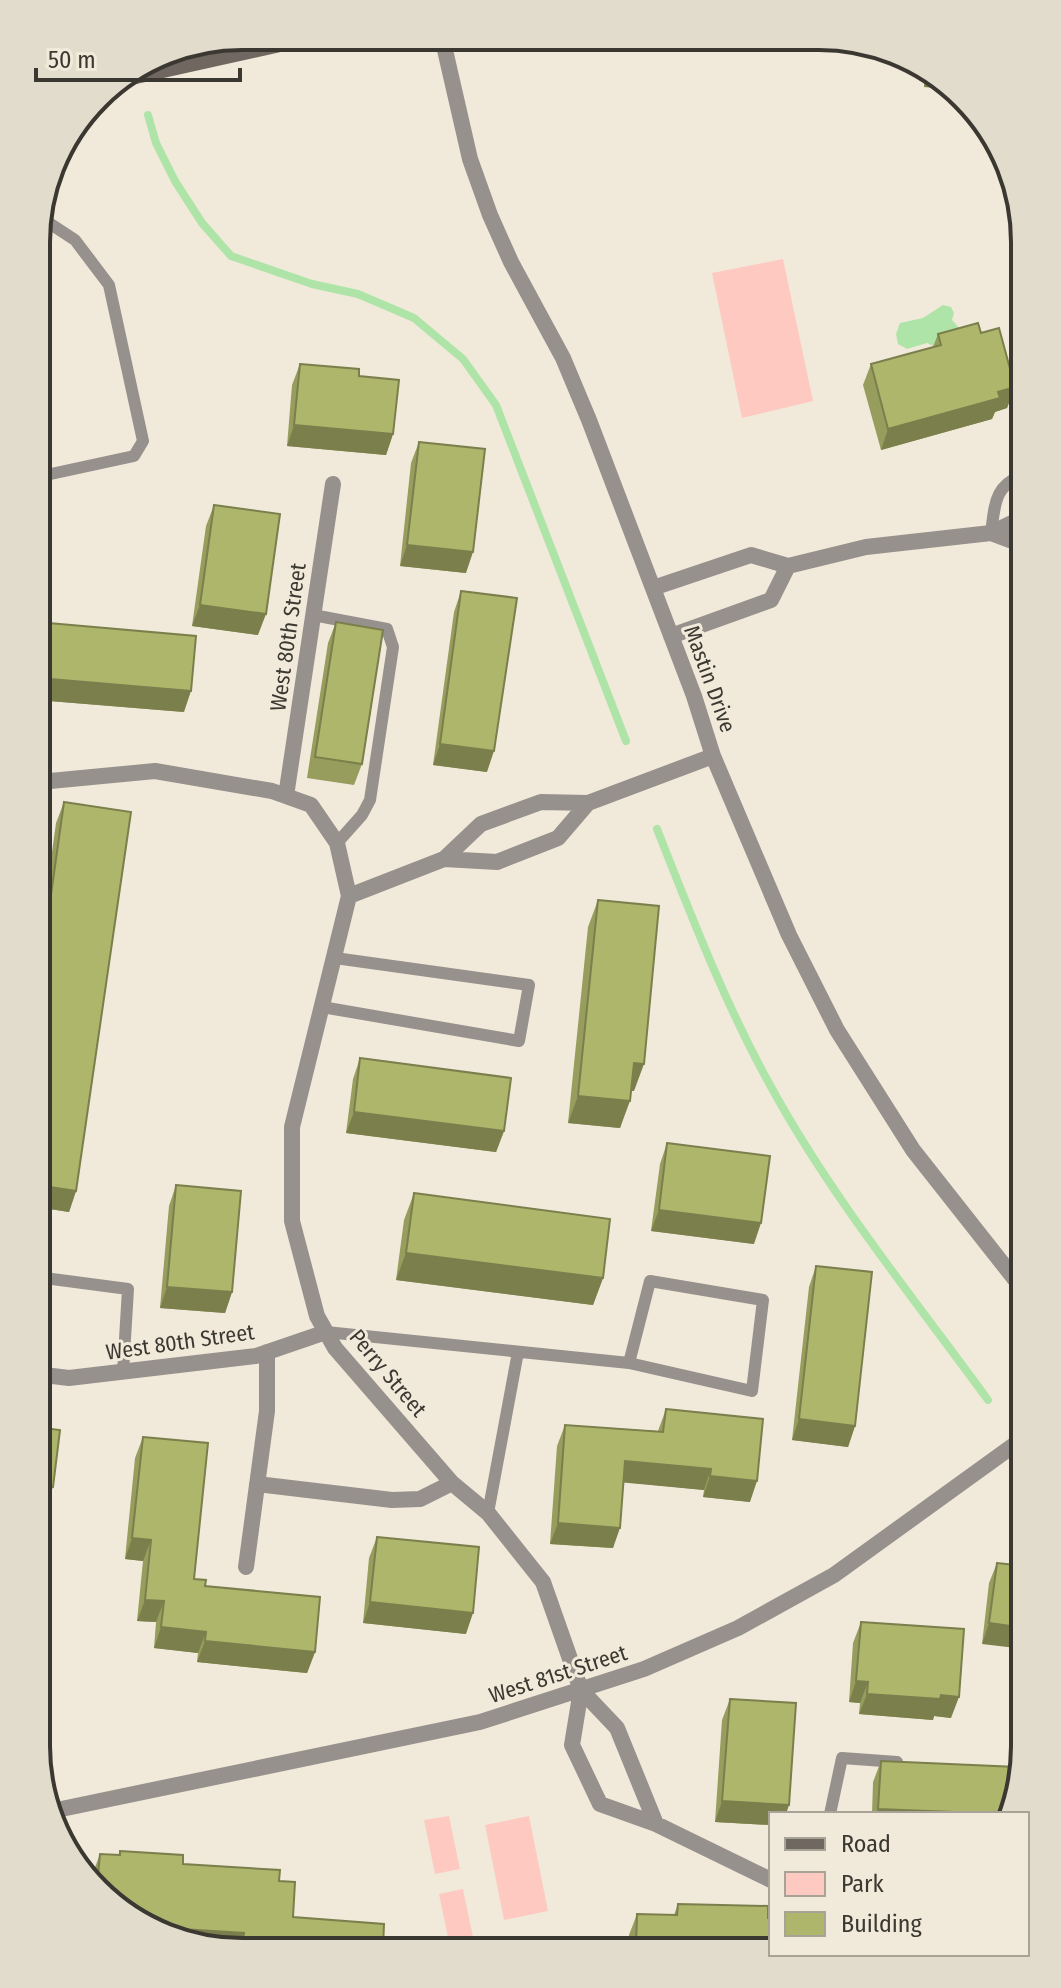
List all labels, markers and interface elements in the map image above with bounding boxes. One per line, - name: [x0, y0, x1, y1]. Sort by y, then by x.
- scale bar: [36, 32, 240, 82]
- text: 50 m: [48, 46, 96, 74]
- street label: West 80th Street: [264, 560, 312, 713]
- street label: Mastin Drive: [678, 622, 742, 736]
- street label: West 80th Street: [104, 1318, 257, 1366]
- street label: Perry Street: [344, 1324, 433, 1423]
- street label: West 81st Street: [485, 1639, 631, 1709]
- legend: [769, 1812, 1029, 1956]
- text: Road: [841, 1830, 891, 1858]
- text: Park: [841, 1870, 884, 1898]
- text: Building: [841, 1910, 923, 1938]

